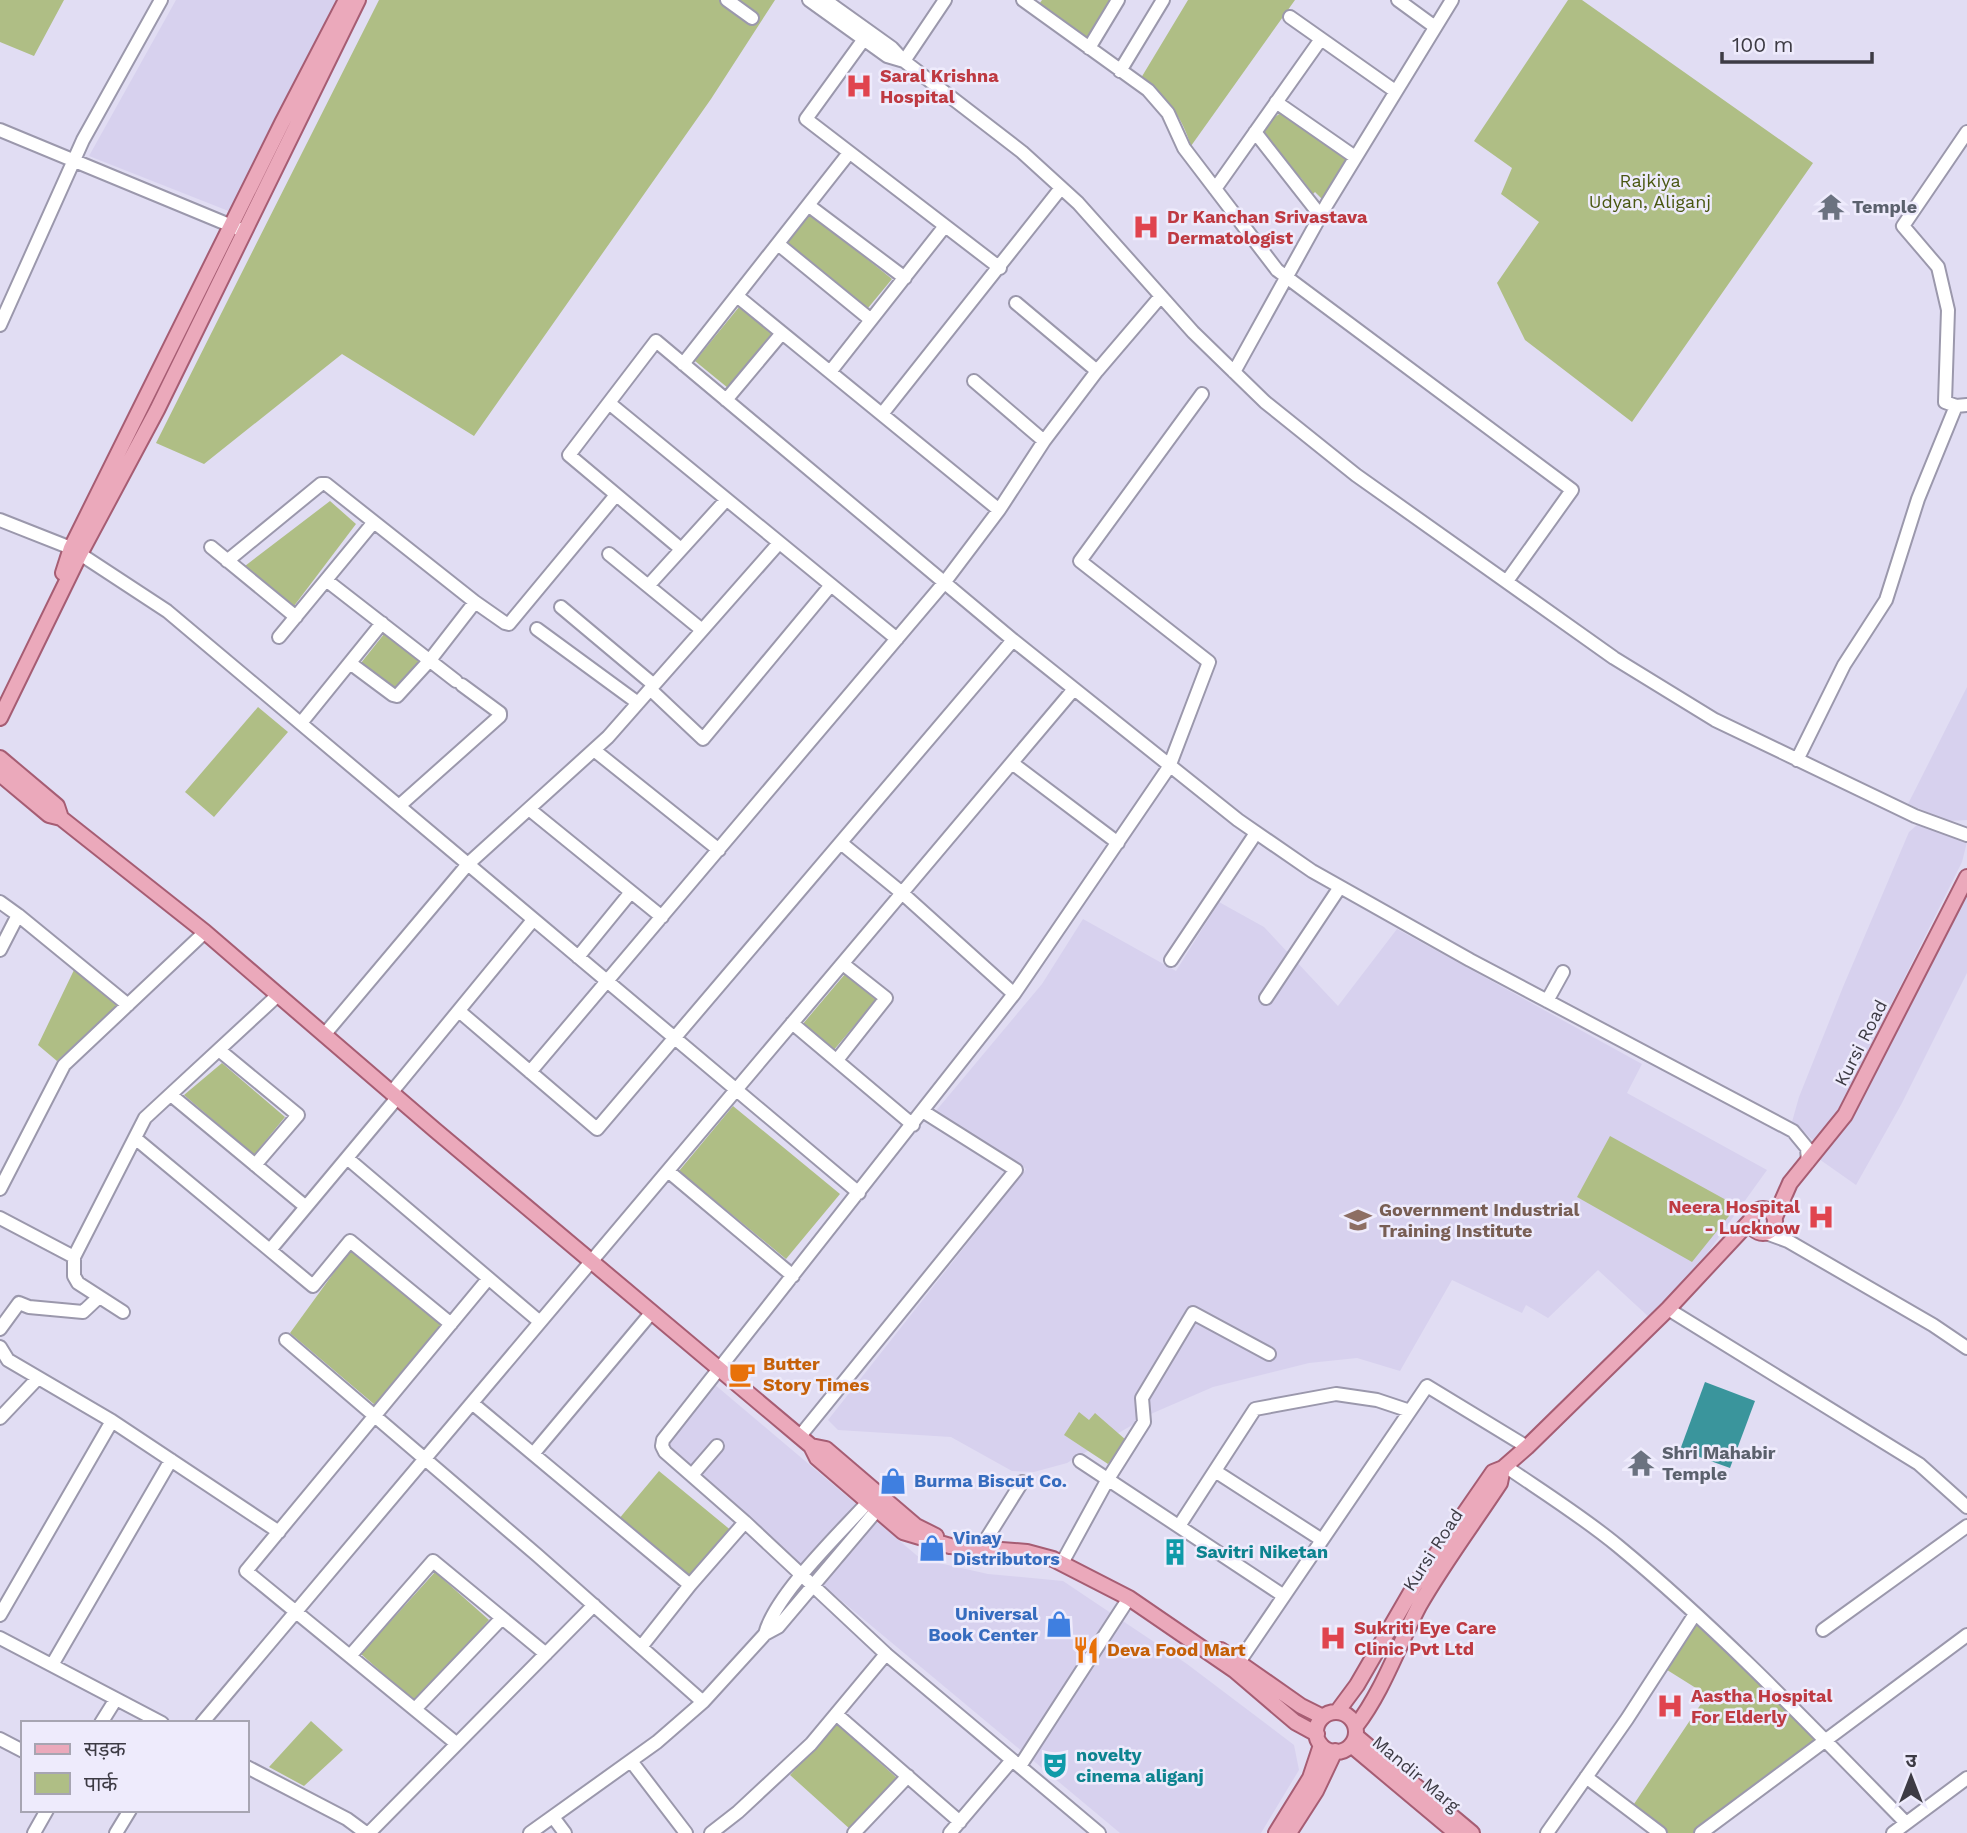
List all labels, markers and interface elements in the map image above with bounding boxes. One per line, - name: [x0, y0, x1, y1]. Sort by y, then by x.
- scale bar: [1722, 21, 1872, 65]
- text: 100 m: [1732, 32, 1794, 57]
- place label: Saral Krishna Hospital: [880, 65, 999, 107]
- hospital icon: Saral Krishna Hospital: [844, 71, 874, 101]
- park label: Rajkiya Udyan, Aliganj: [1589, 170, 1711, 212]
- temple icon: Temple: [1816, 192, 1846, 222]
- place label: Temple: [1852, 196, 1917, 217]
- place label: Dr Kanchan Srivastava Dermatologist: [1167, 206, 1368, 248]
- hospital icon: Dr Kanchan Srivastava Dermatologist: [1131, 212, 1161, 242]
- street label: Kursi Road: [1830, 996, 1891, 1089]
- place label: Neera Hospital - Lucknow: [1668, 1196, 1801, 1238]
- place label: Government Industrial Training Institute: [1379, 1199, 1580, 1241]
- hospital icon: Neera Hospital - Lucknow: [1806, 1202, 1836, 1232]
- school or university icon: Government Industrial Training Institute: [1343, 1205, 1373, 1235]
- place label: Butter Story Times: [763, 1353, 870, 1395]
- cafe icon: Butter Story Times: [727, 1359, 757, 1389]
- place label: Shri Mahabir Temple: [1662, 1442, 1776, 1484]
- temple icon: Shri Mahabir Temple: [1626, 1448, 1656, 1478]
- shop icon: Burma Biscut Co.: [878, 1466, 908, 1496]
- place label: Burma Biscut Co.: [914, 1470, 1067, 1491]
- street label: Kursi Road: [1398, 1505, 1467, 1595]
- place label: Vinay Distributors: [953, 1527, 1060, 1569]
- shop icon: Vinay Distributors: [917, 1533, 947, 1563]
- building icon: Savitri Niketan: [1160, 1537, 1190, 1567]
- place label: Savitri Niketan: [1196, 1541, 1328, 1562]
- place label: Universal Book Center: [928, 1603, 1038, 1645]
- shop icon: Universal Book Center: [1044, 1609, 1074, 1639]
- place label: Sukriti Eye Care Clinic Pvt Ltd: [1354, 1617, 1497, 1659]
- hospital icon: Sukriti Eye Care Clinic Pvt Ltd: [1318, 1623, 1348, 1653]
- restaurant icon: Deva Food Mart: [1071, 1635, 1101, 1665]
- place label: Deva Food Mart: [1107, 1639, 1246, 1660]
- place label: Aastha Hospital For Elderly: [1691, 1685, 1832, 1727]
- hospital icon: Aastha Hospital For Elderly: [1655, 1691, 1685, 1721]
- legend: [21, 1721, 248, 1812]
- street label: Mandir Marg: [1368, 1731, 1465, 1817]
- text: सड़क: [84, 1736, 126, 1761]
- north arrow: [1876, 1742, 1946, 1812]
- place label: novelty cinema aliganj: [1076, 1744, 1204, 1786]
- text: उ: [1905, 1749, 1917, 1772]
- theatre icon: novelty cinema aliganj: [1040, 1750, 1070, 1780]
- text: पार्क: [84, 1771, 118, 1796]

